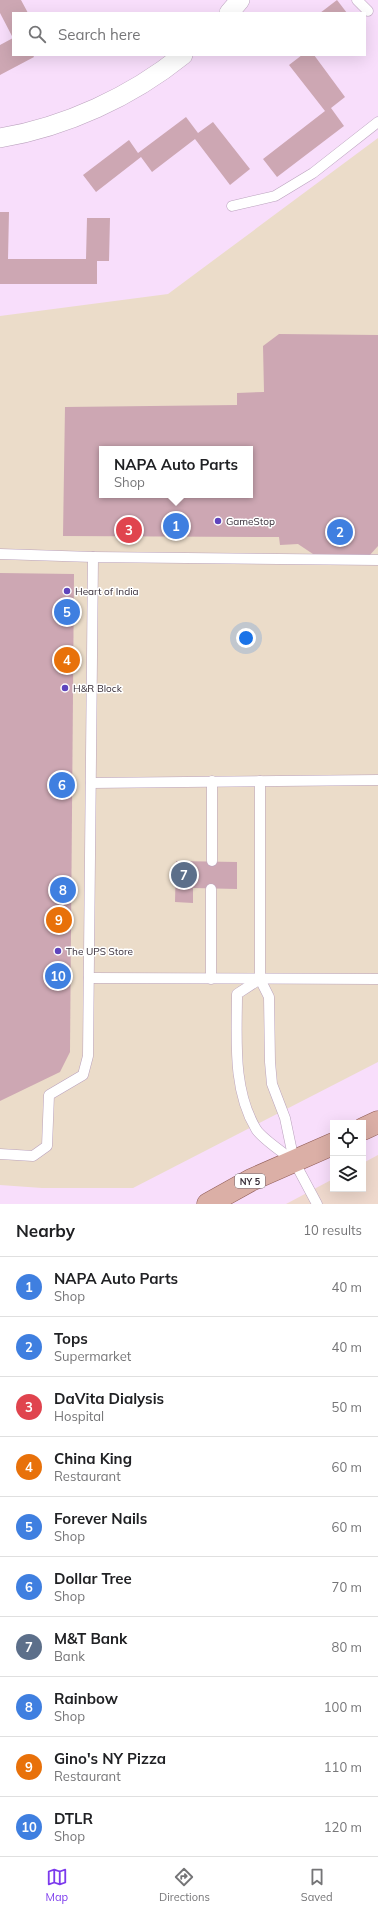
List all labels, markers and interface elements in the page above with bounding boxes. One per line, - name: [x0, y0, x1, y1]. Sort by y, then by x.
- search box: [12, 12, 366, 56]
- icon: search: [26, 23, 48, 45]
- text: Search here: [58, 25, 140, 44]
- popup: [99, 446, 253, 498]
- text: NAPA Auto Parts: [114, 455, 238, 474]
- text: Shop: [114, 474, 145, 490]
- pin: 1: [163, 511, 189, 541]
- pin: 3: [116, 515, 142, 545]
- place label: GameStop: [226, 515, 275, 528]
- marker: GameStop: [213, 516, 223, 526]
- pin: 2: [327, 517, 353, 547]
- place label: Heart of India: [75, 585, 139, 598]
- marker: Heart of India: [62, 586, 72, 596]
- pin: 5: [54, 597, 80, 627]
- your location: [236, 628, 256, 648]
- pin: 4: [54, 645, 80, 675]
- place label: H&R Block: [73, 682, 123, 695]
- marker: H&R Block: [60, 683, 70, 693]
- pin: 6: [49, 770, 75, 800]
- pin: 7: [171, 860, 197, 890]
- pin: 8: [50, 875, 76, 905]
- pin: 9: [46, 905, 72, 935]
- place label: The UPS Store: [66, 945, 133, 958]
- marker: The UPS Store: [53, 946, 63, 956]
- pin: 10: [45, 961, 71, 991]
- map controls: [330, 1120, 366, 1192]
- button: locate: [330, 1120, 366, 1156]
- button: layers: [330, 1156, 366, 1192]
- road number: NY 5: [235, 1174, 265, 1188]
- text: Nearby: [16, 1220, 75, 1241]
- text: 10 results: [303, 1222, 362, 1238]
- text: NAPA Auto Parts: [54, 1269, 178, 1288]
- text: 1: [25, 1279, 33, 1295]
- text: 40 m: [332, 1279, 362, 1295]
- text: Shop: [54, 1288, 85, 1304]
- text: Tops: [54, 1329, 88, 1348]
- text: 2: [25, 1339, 33, 1355]
- text: 40 m: [332, 1339, 362, 1355]
- text: Supermarket: [54, 1348, 131, 1364]
- text: DaVita Dialysis: [54, 1389, 164, 1408]
- text: 3: [25, 1399, 33, 1415]
- text: 50 m: [332, 1399, 362, 1415]
- text: Hospital: [54, 1408, 104, 1424]
- text: China King: [54, 1449, 132, 1468]
- text: 4: [25, 1459, 33, 1475]
- text: 60 m: [332, 1459, 362, 1475]
- text: Restaurant: [54, 1468, 121, 1484]
- text: Forever Nails: [54, 1509, 147, 1528]
- text: 5: [25, 1519, 33, 1535]
- text: 60 m: [332, 1519, 362, 1535]
- text: Shop: [54, 1528, 85, 1544]
- text: Dollar Tree: [54, 1569, 132, 1588]
- text: 6: [25, 1579, 33, 1595]
- text: 70 m: [332, 1579, 362, 1595]
- text: Shop: [54, 1588, 85, 1604]
- text: M&T Bank: [54, 1629, 127, 1648]
- text: 7: [25, 1639, 33, 1655]
- text: 80 m: [332, 1639, 362, 1655]
- text: Bank: [54, 1648, 85, 1664]
- text: Rainbow: [54, 1689, 118, 1708]
- text: 8: [25, 1699, 33, 1715]
- text: 100 m: [324, 1699, 362, 1715]
- text: Shop: [54, 1708, 85, 1724]
- text: Gino's NY Pizza: [54, 1749, 166, 1768]
- text: 9: [25, 1759, 33, 1775]
- text: 110 m: [324, 1759, 362, 1775]
- text: Restaurant: [54, 1768, 121, 1784]
- text: DTLR: [54, 1809, 93, 1828]
- text: 10: [21, 1819, 37, 1835]
- text: 120 m: [324, 1819, 362, 1835]
- text: Shop: [54, 1828, 85, 1844]
- tab: Map: [45, 1866, 68, 1904]
- tab: Directions: [159, 1866, 210, 1904]
- tab: Saved: [301, 1866, 333, 1904]

